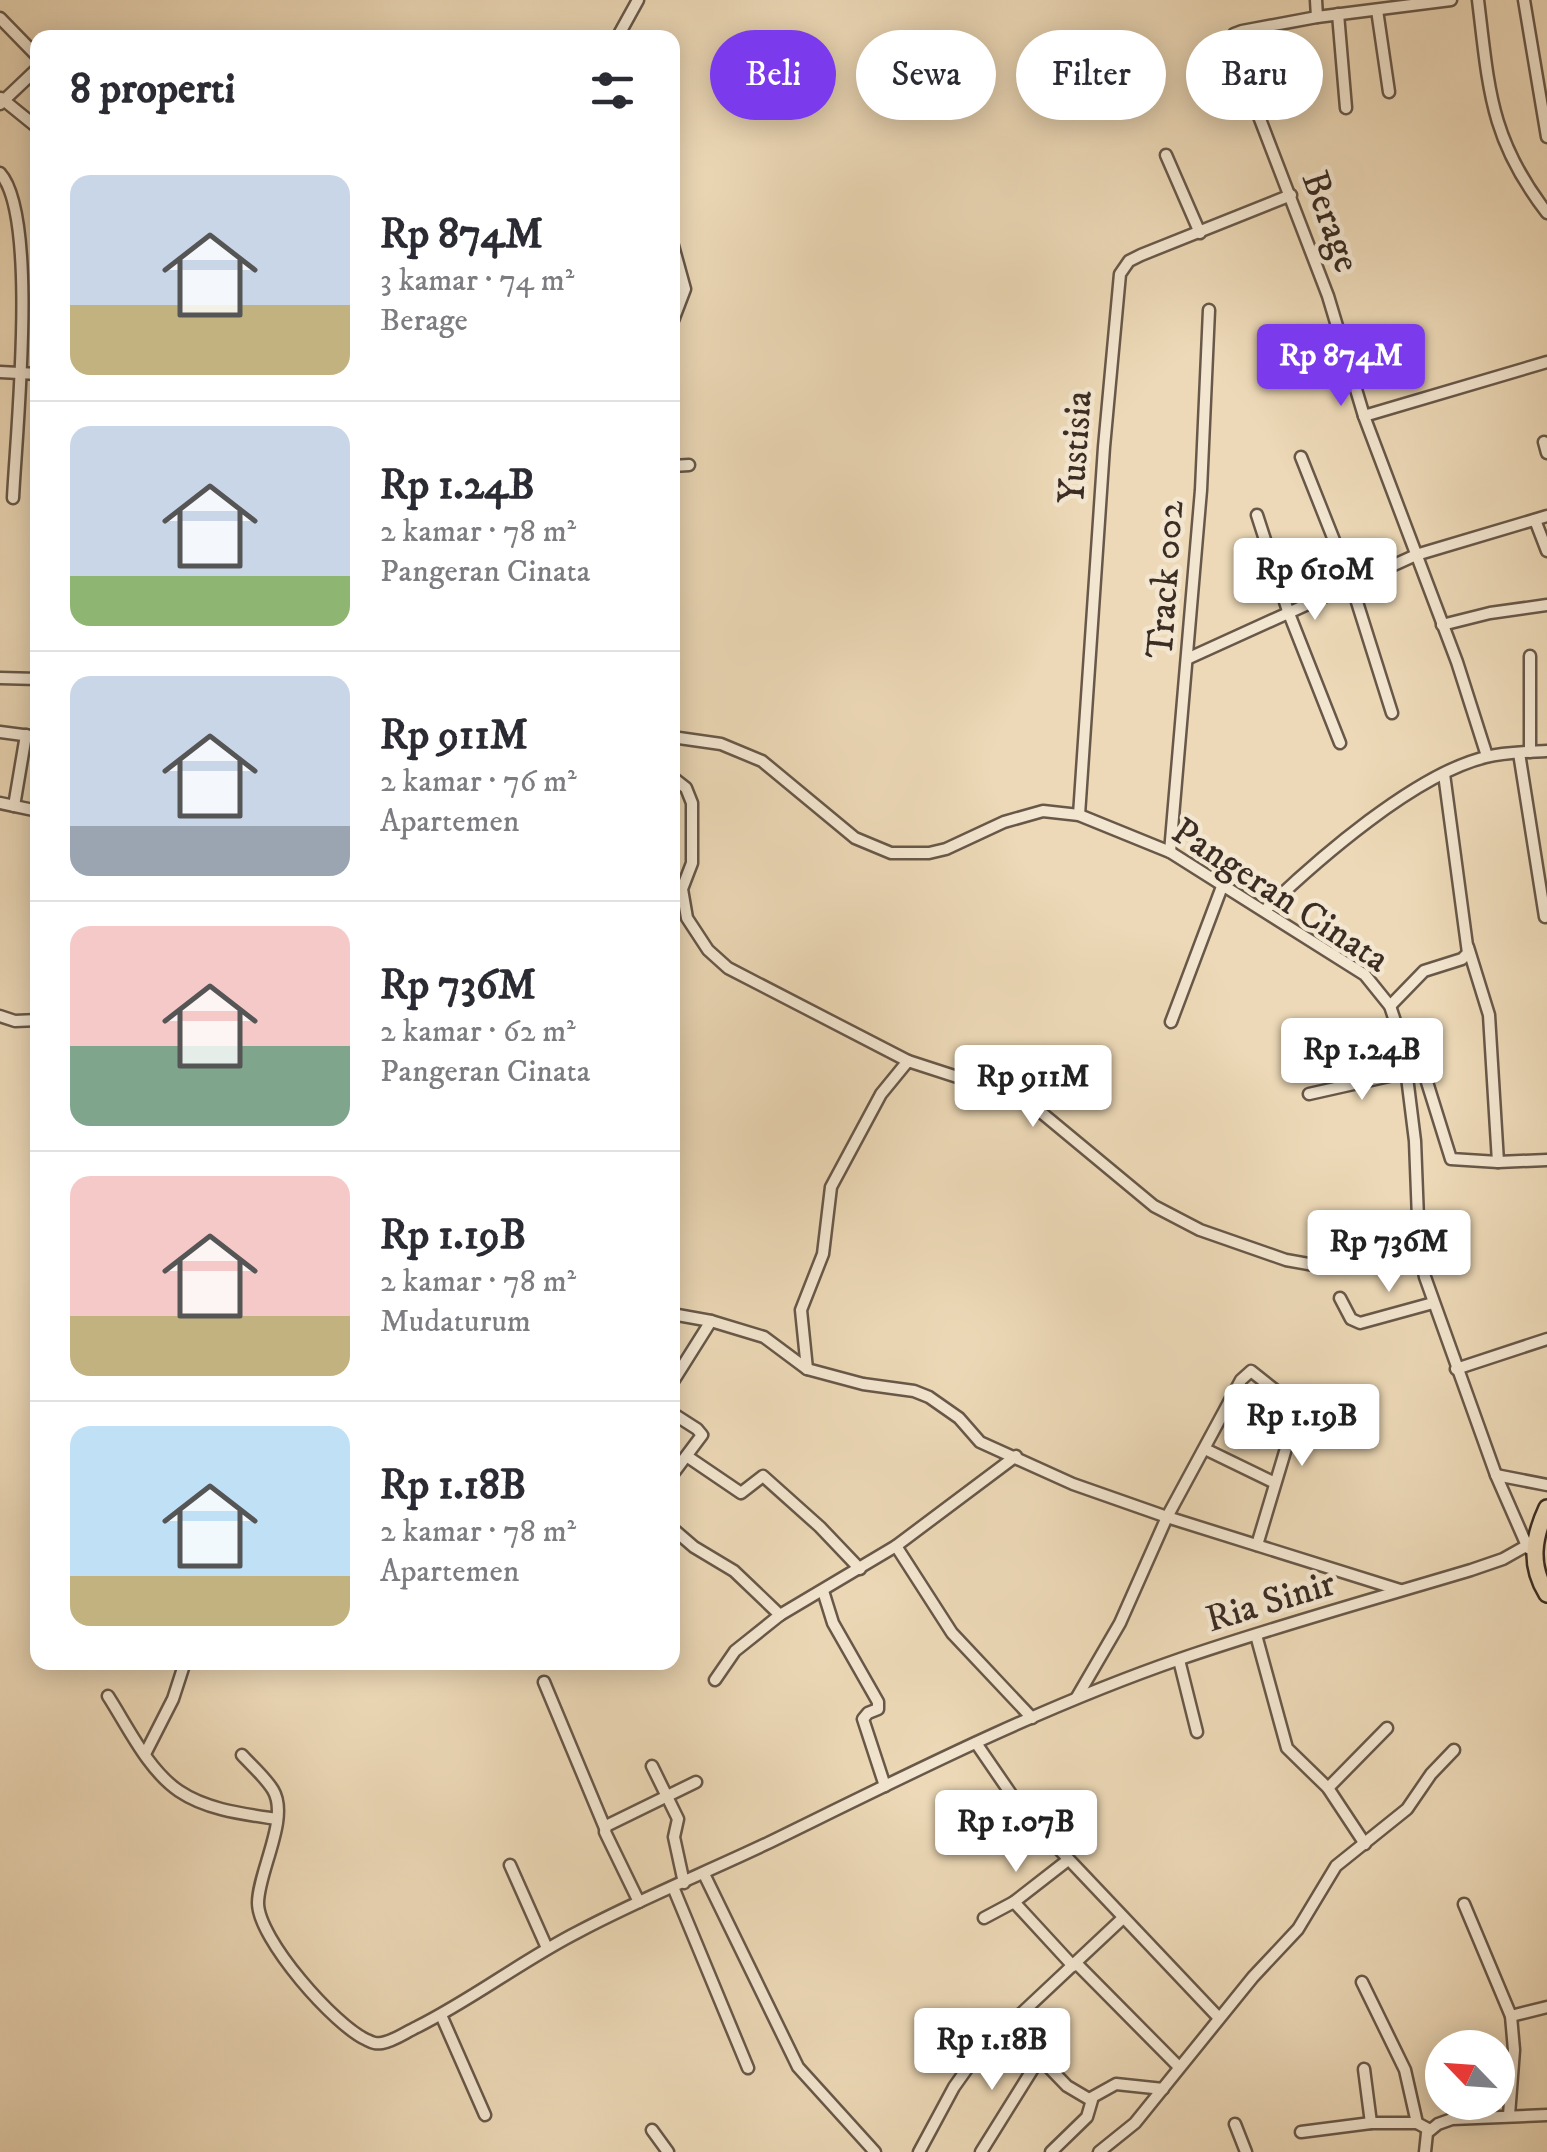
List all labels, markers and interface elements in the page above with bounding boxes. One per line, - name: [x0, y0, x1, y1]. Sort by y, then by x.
- chip: Beli: [710, 30, 836, 120]
- chip: Sewa: [856, 30, 996, 120]
- chip: Filter: [1016, 30, 1166, 120]
- chip: Baru: [1186, 30, 1323, 120]
- icon: filters: [585, 63, 640, 118]
- text: 8 properti: [70, 64, 235, 116]
- street label: Berage: [1290, 164, 1371, 279]
- text: Rp 874M: [380, 209, 543, 261]
- icon: home: [150, 215, 270, 335]
- text: 3 kamar · 74 m²: [380, 261, 574, 301]
- text: Berage: [380, 301, 468, 341]
- pin: Rp 874M: [1249, 324, 1433, 409]
- text: Rp 874M: [1279, 336, 1403, 376]
- street label: Yustisia: [1048, 389, 1104, 505]
- text: Rp 1.24B: [380, 460, 535, 512]
- icon: home: [150, 466, 270, 586]
- street label: Track 002: [1137, 498, 1195, 660]
- text: 2 kamar · 78 m²: [380, 512, 576, 552]
- pin: Rp 610M: [1223, 538, 1407, 623]
- text: Rp 610M: [1256, 550, 1374, 590]
- text: Pangeran Cinata: [380, 552, 590, 592]
- text: Rp 911M: [380, 710, 528, 762]
- icon: home: [150, 716, 270, 836]
- text: 2 kamar · 76 m²: [380, 762, 577, 802]
- text: Apartemen: [380, 802, 519, 842]
- street label: Pangeran Cinata: [1162, 808, 1398, 984]
- text: Rp 736M: [380, 960, 536, 1012]
- icon: home: [150, 966, 270, 1086]
- text: 2 kamar · 62 m²: [380, 1012, 576, 1052]
- pin: Rp 1.24B: [1259, 1018, 1465, 1103]
- text: Rp 1.24B: [1303, 1030, 1421, 1070]
- pin: Rp 911M: [941, 1045, 1125, 1130]
- text: Pangeran Cinata: [380, 1052, 590, 1092]
- text: Rp 911M: [977, 1057, 1089, 1097]
- text: Rp 1.19B: [380, 1210, 526, 1262]
- pin: Rp 736M: [1297, 1210, 1481, 1295]
- icon: home: [150, 1216, 270, 1336]
- text: Rp 736M: [1330, 1222, 1448, 1262]
- text: 2 kamar · 78 m²: [380, 1262, 576, 1302]
- text: Mudaturum: [380, 1302, 531, 1342]
- pin: Rp 1.19B: [1199, 1384, 1405, 1469]
- text: Rp 1.19B: [1246, 1396, 1358, 1436]
- text: Rp 1.18B: [380, 1460, 526, 1512]
- icon: home: [150, 1466, 270, 1586]
- text: 2 kamar · 78 m²: [380, 1512, 576, 1552]
- text: Apartemen: [380, 1552, 519, 1592]
- street label: Ria Sinir: [1200, 1560, 1341, 1644]
- pin: Rp 1.07B: [913, 1790, 1119, 1875]
- text: Rp 1.07B: [957, 1802, 1075, 1842]
- pin: Rp 1.18B: [889, 2008, 1095, 2093]
- text: Rp 1.18B: [936, 2020, 1048, 2060]
- north arrow: [1425, 2030, 1515, 2120]
- map controls: [1425, 2030, 1515, 2120]

